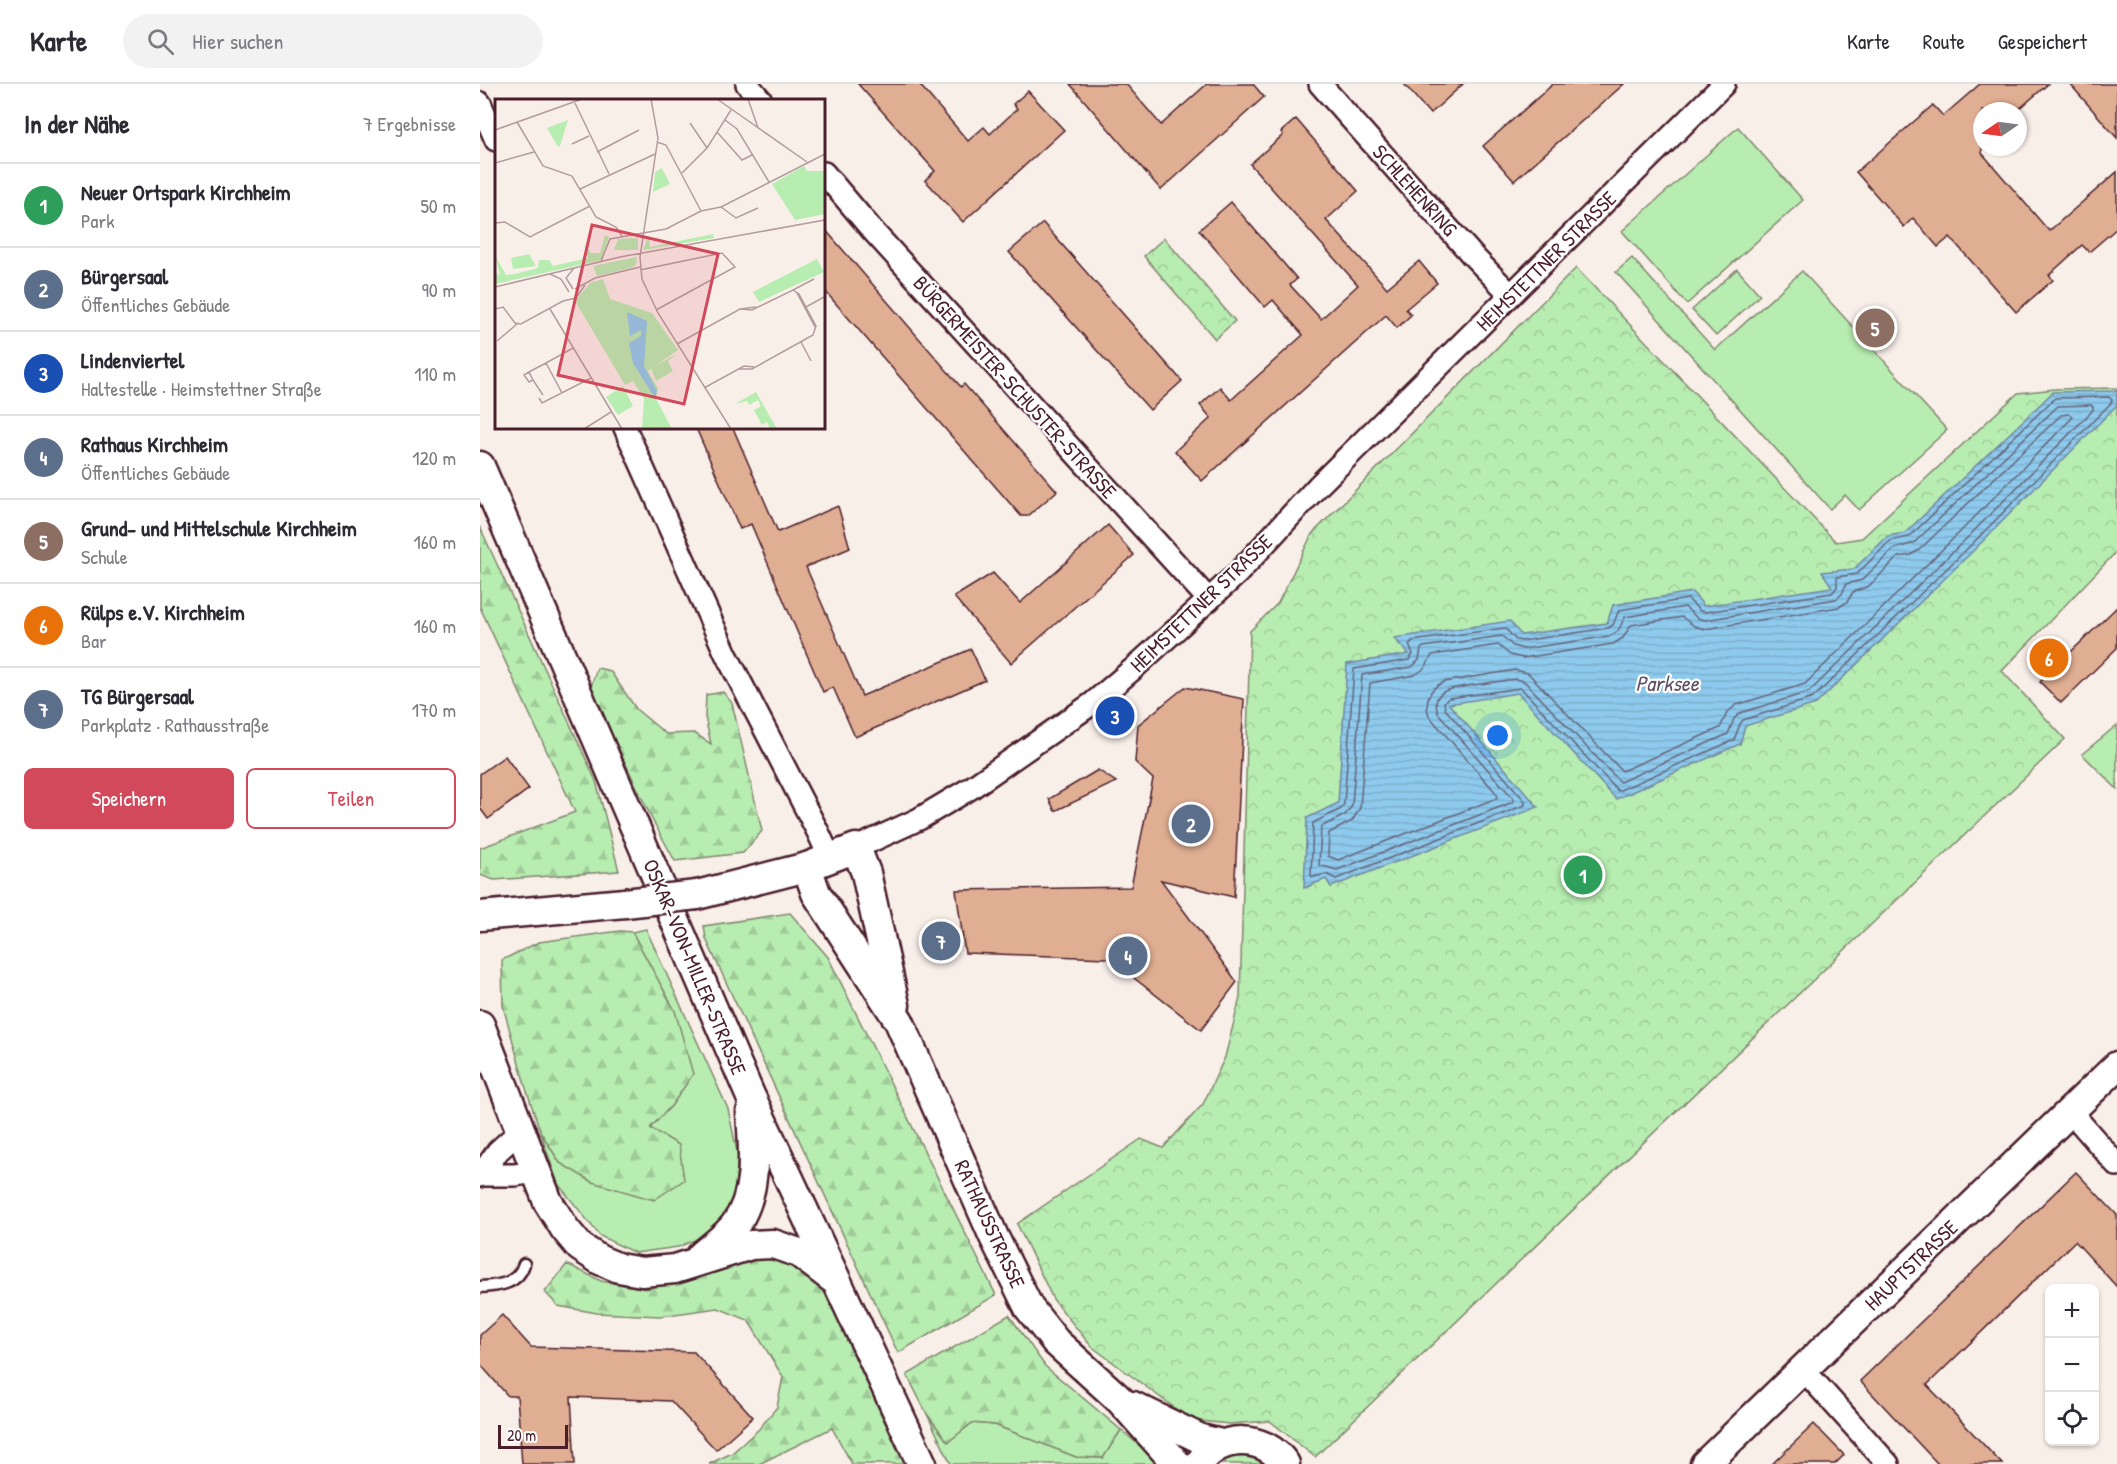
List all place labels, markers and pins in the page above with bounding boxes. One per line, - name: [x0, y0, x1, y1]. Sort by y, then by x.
- pin: 5: [1856, 306, 1894, 350]
- pin: 6: [2030, 636, 2068, 680]
- pin: 3: [1096, 694, 1134, 738]
- pin: 2: [1172, 802, 1210, 846]
- pin: 1: [1564, 852, 1602, 898]
- pin: 7: [922, 918, 960, 964]
- pin: 4: [1108, 934, 1148, 978]

